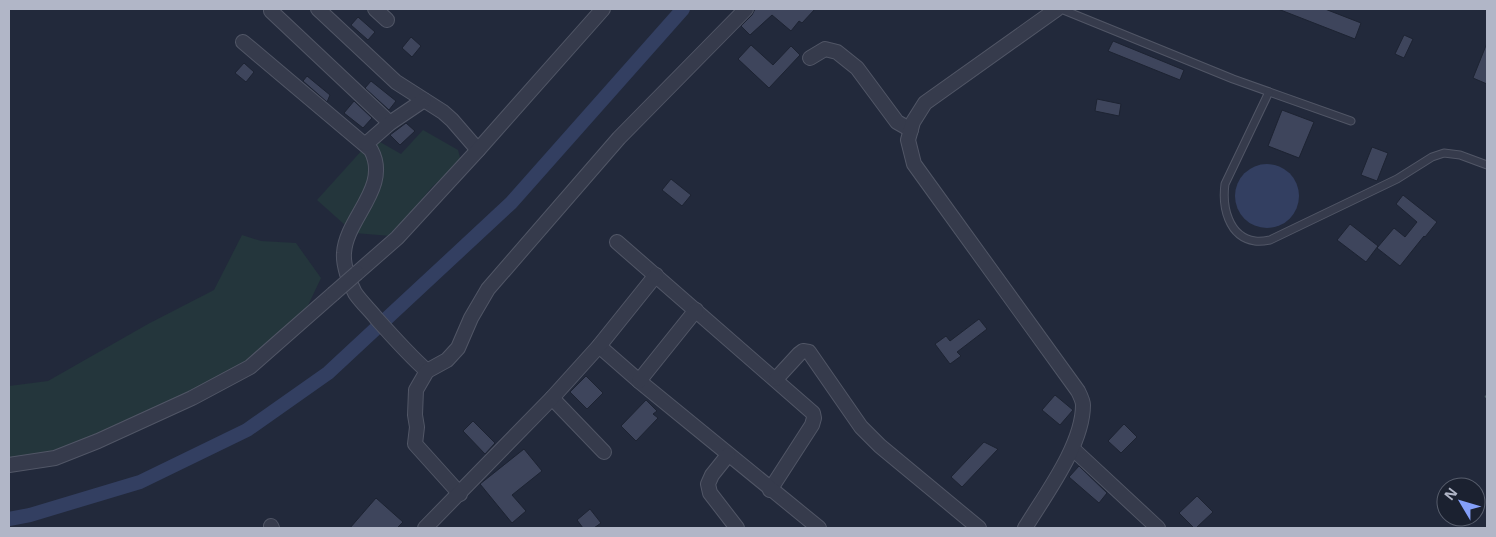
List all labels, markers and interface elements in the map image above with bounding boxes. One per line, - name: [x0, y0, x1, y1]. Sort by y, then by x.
- north arrow: [1436, 477, 1486, 527]
- text: N: [1439, 483, 1461, 504]

